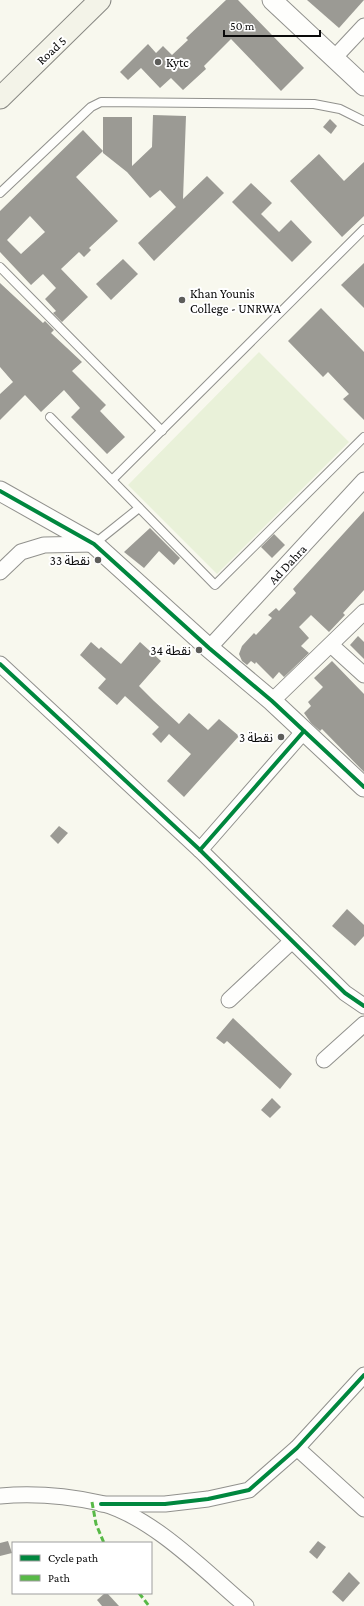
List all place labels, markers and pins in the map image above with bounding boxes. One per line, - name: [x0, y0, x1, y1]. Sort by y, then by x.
- place label: Kytc: [166, 55, 189, 70]
- marker: Kytc: [153, 57, 163, 67]
- place label: Khan Younis College - UNRWA: [190, 286, 282, 316]
- marker: Khan Younis College - UNRWA: [177, 295, 187, 305]
- place label: نقطة 33: [50, 553, 90, 568]
- marker: نقطة 33: [93, 555, 103, 565]
- place label: نقطة 34: [150, 643, 191, 658]
- marker: نقطة 34: [194, 645, 204, 655]
- place label: نقطة 3: [239, 730, 273, 745]
- marker: نقطة 3: [276, 732, 286, 742]

